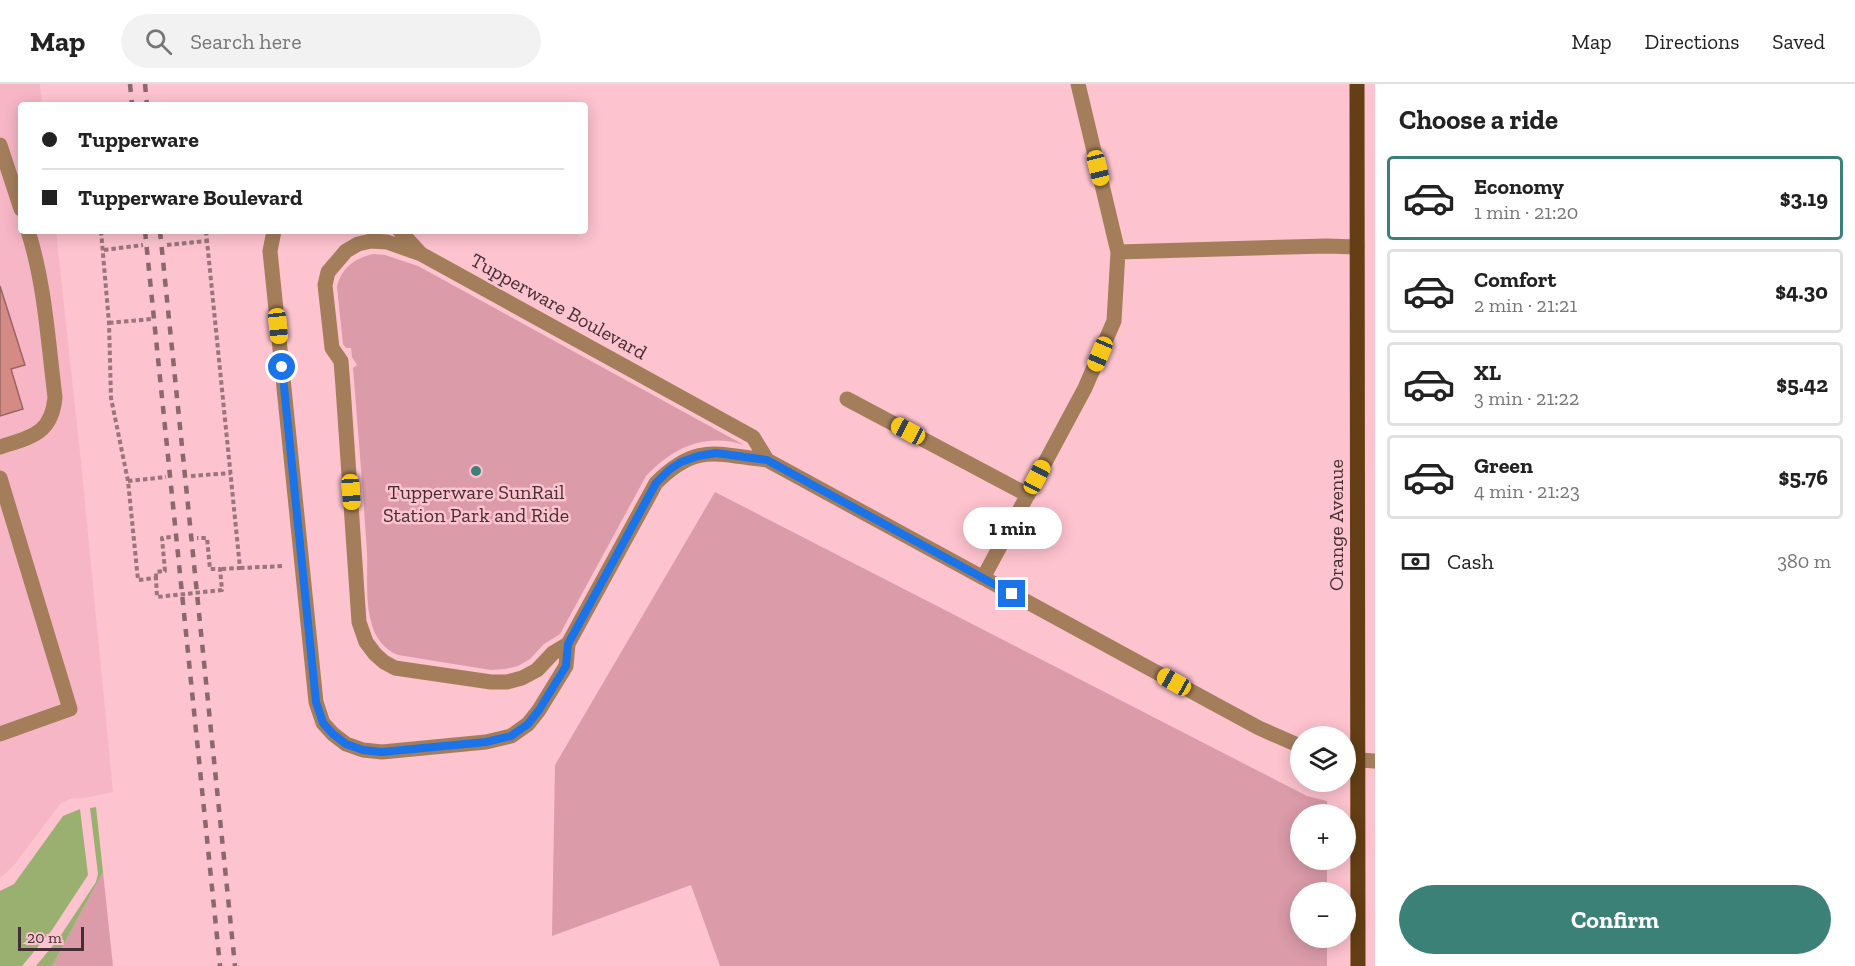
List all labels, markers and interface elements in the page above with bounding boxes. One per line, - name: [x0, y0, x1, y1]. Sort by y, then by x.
- search box: [121, 14, 541, 68]
- text: Map: [30, 25, 85, 58]
- icon: search: [142, 25, 175, 58]
- text: Search here: [190, 28, 302, 55]
- text: Map: [1572, 29, 1612, 54]
- text: Directions: [1645, 29, 1739, 54]
- text: Saved: [1772, 29, 1825, 54]
- text: Choose a ride: [1399, 104, 1558, 136]
- text: Tupperware: [78, 126, 199, 153]
- car: [1085, 148, 1111, 188]
- icon: car: [1402, 171, 1456, 225]
- text: Economy: [1474, 173, 1564, 200]
- text: Tupperware Boulevard: [78, 184, 302, 211]
- text: $3.19: [1780, 185, 1828, 212]
- text: 1 min · 21:20: [1474, 200, 1578, 224]
- street label: Tupperware Boulevard: [467, 248, 651, 364]
- icon: car: [1402, 264, 1456, 318]
- text: Comfort: [1474, 266, 1556, 293]
- text: $4.30: [1775, 278, 1828, 305]
- text: 2 min · 21:21: [1474, 293, 1577, 317]
- car: [267, 307, 289, 345]
- car: [1085, 334, 1115, 374]
- route start: [268, 353, 295, 380]
- icon: car: [1402, 357, 1456, 411]
- text: XL: [1474, 359, 1501, 386]
- text: $5.42: [1776, 371, 1828, 398]
- text: 3 min · 21:22: [1474, 386, 1579, 410]
- car: [888, 415, 928, 447]
- icon: car: [1402, 450, 1456, 504]
- text: Green: [1474, 452, 1533, 479]
- car: [1021, 457, 1053, 497]
- street label: Orange Avenue: [1324, 459, 1348, 591]
- marker: Tupperware SunRail Station Park and Ride: [469, 464, 483, 478]
- text: $5.76: [1779, 464, 1828, 491]
- car: [341, 473, 361, 511]
- text: 4 min · 21:23: [1474, 479, 1580, 503]
- place label: Tupperware SunRail Station Park and Ride: [383, 480, 569, 527]
- callout: 1 min: [962, 507, 1062, 549]
- text: 1 min: [989, 516, 1036, 540]
- icon: cash: [1399, 545, 1432, 578]
- text: Cash: [1447, 548, 1494, 575]
- text: 380 m: [1777, 549, 1831, 573]
- route end: [998, 580, 1025, 607]
- car: [1154, 665, 1194, 699]
- map controls: [1290, 726, 1356, 948]
- button: layers: [1290, 726, 1356, 792]
- button: +: [1290, 804, 1356, 870]
- button: −: [1290, 882, 1356, 948]
- button: Confirm: [1399, 885, 1831, 954]
- scale bar: [18, 924, 84, 952]
- text: 20 m: [27, 928, 62, 947]

